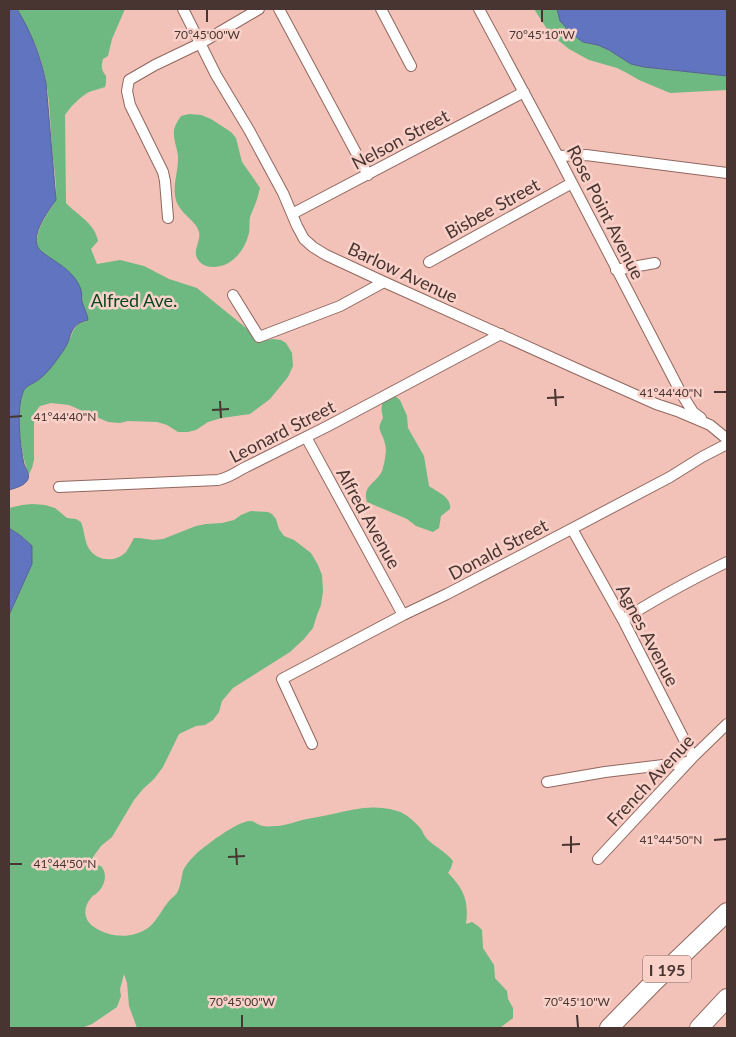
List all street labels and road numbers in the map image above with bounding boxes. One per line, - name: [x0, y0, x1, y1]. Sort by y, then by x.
- street label: Nelson Street: [347, 104, 453, 174]
- street label: Rose Point Avenue: [563, 141, 649, 283]
- street label: Bisbee Street: [441, 173, 544, 243]
- street label: Barlow Avenue: [345, 237, 461, 307]
- street label: Leonard Street: [226, 395, 339, 467]
- street label: Alfred Avenue: [332, 464, 406, 572]
- street label: Donald Street: [445, 513, 552, 584]
- street label: Agnes Avenue: [612, 580, 684, 690]
- street label: French Avenue: [602, 730, 698, 830]
- road number: I 195: [643, 956, 691, 982]

